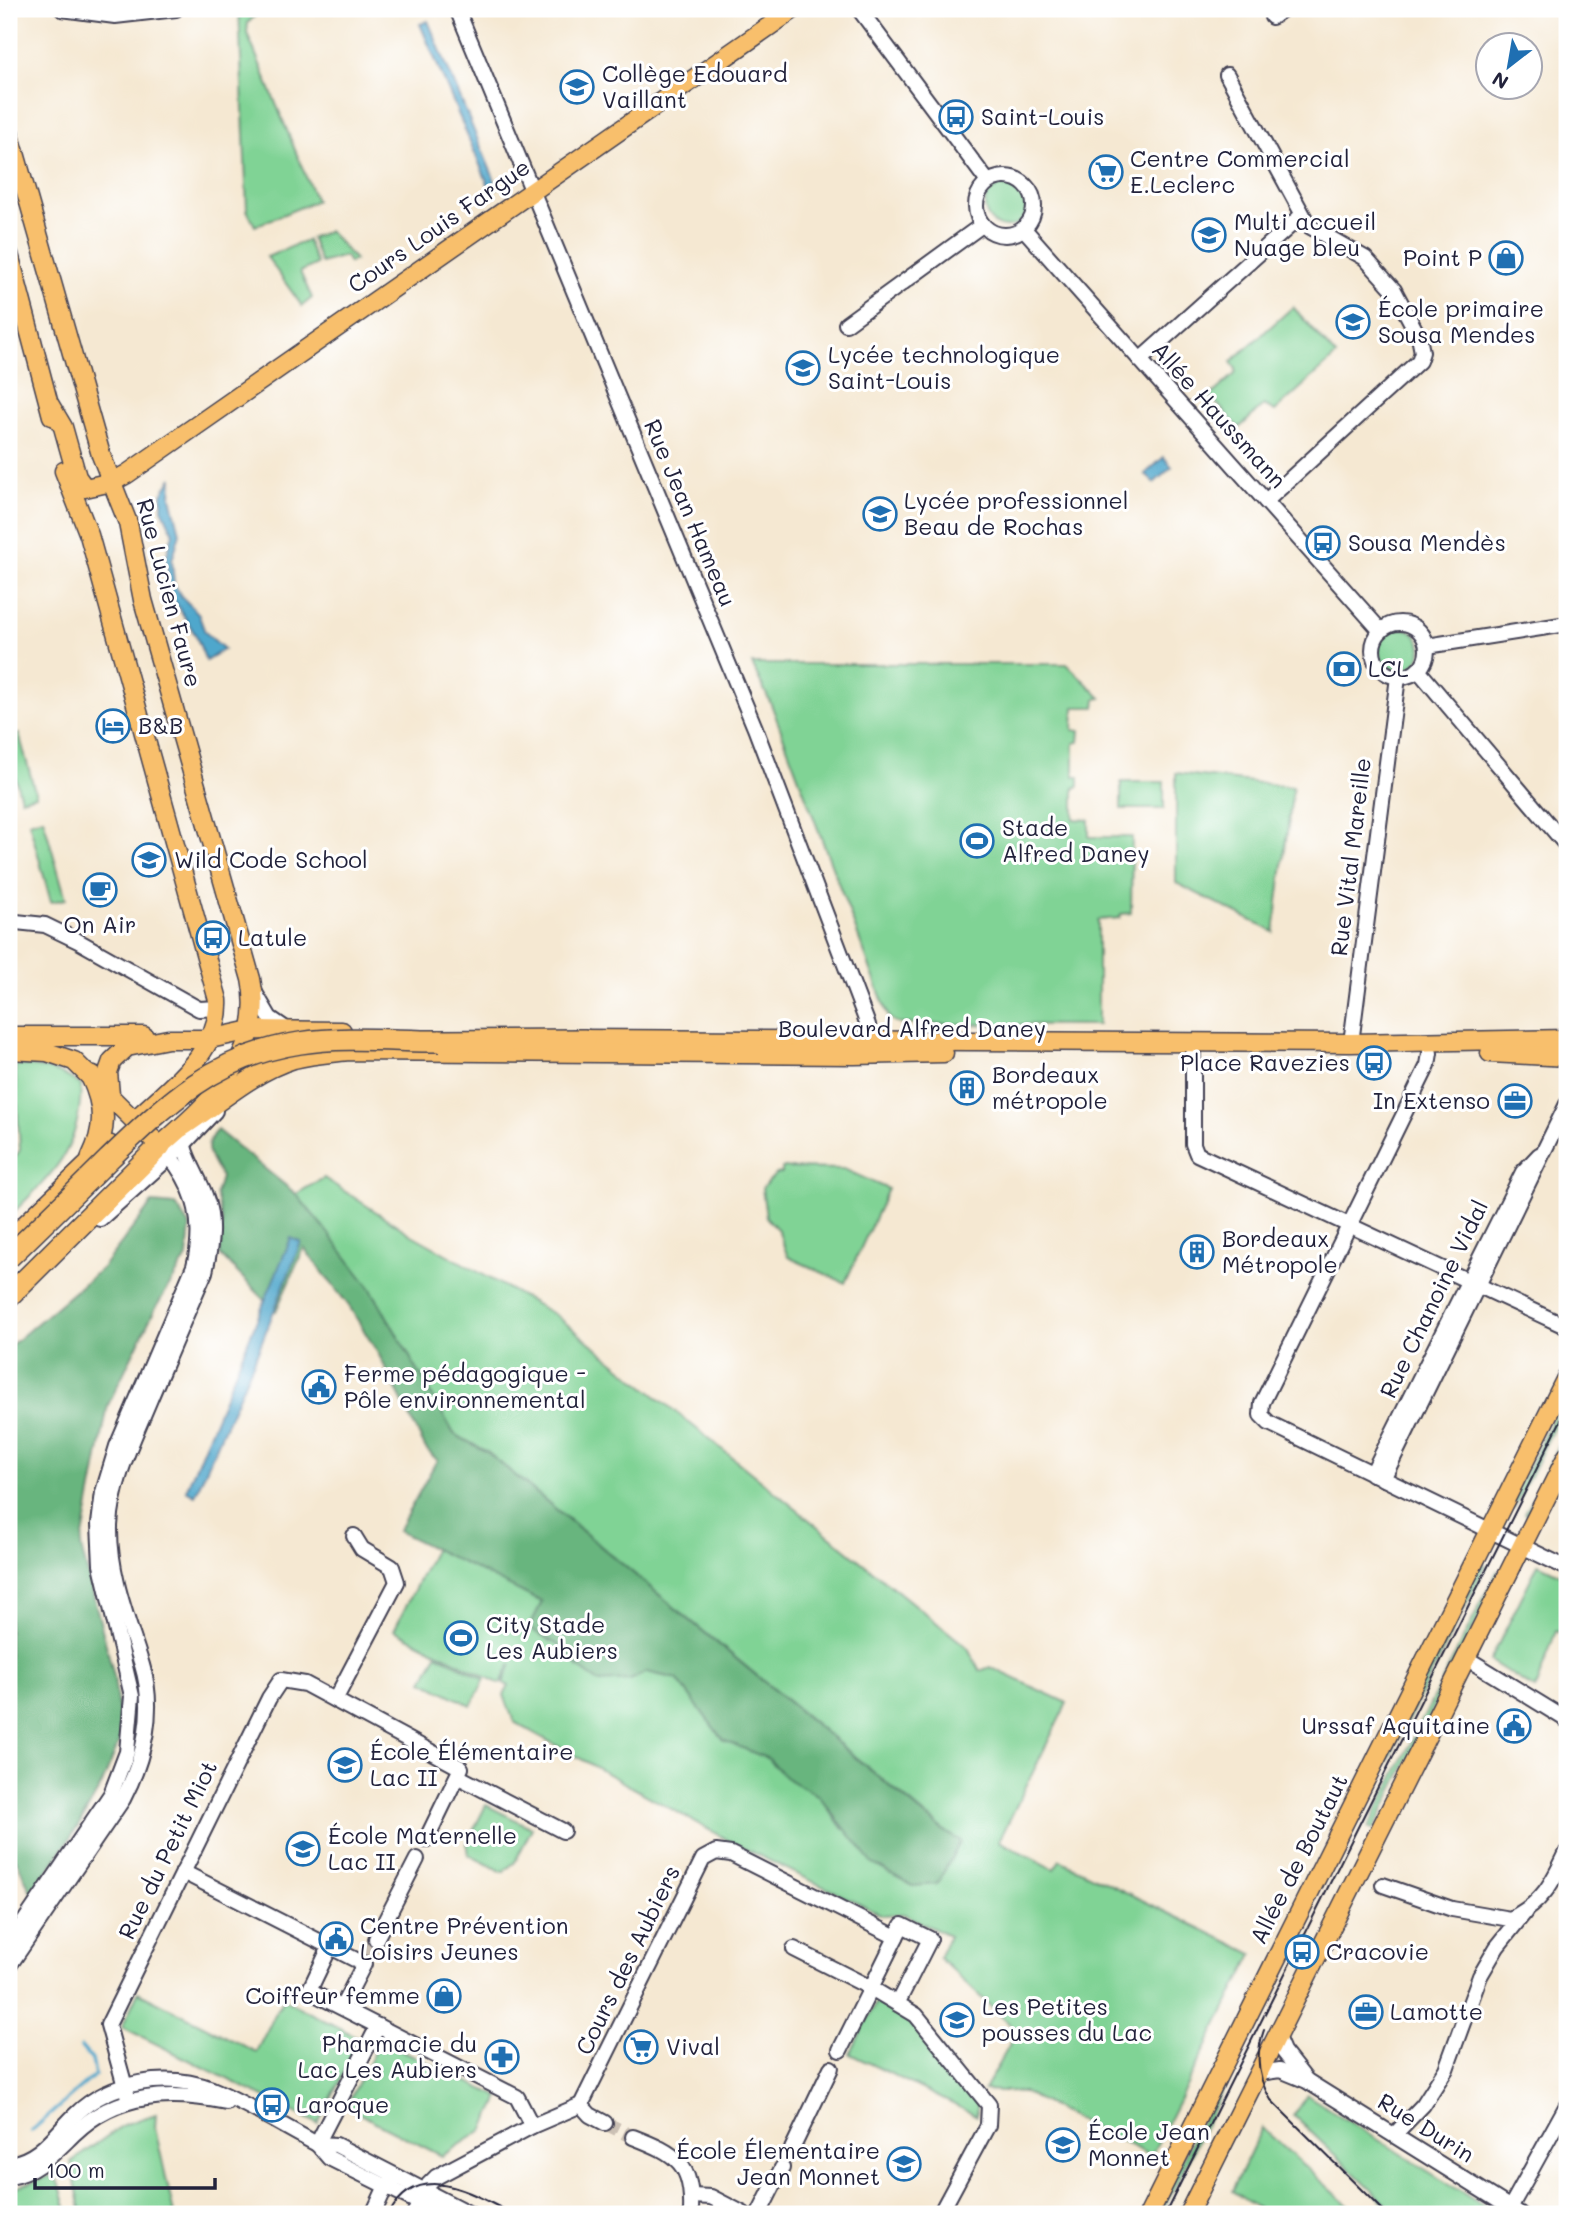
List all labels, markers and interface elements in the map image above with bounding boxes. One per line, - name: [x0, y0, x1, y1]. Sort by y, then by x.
- north arrow: [1474, 32, 1544, 102]
- place label: Collège Edouard Vaillant: [602, 58, 788, 114]
- text: N: [1487, 67, 1513, 95]
- school or university icon: Collège Edouard Vaillant: [558, 68, 596, 106]
- bus stop icon: Saint-Louis: [937, 98, 975, 136]
- place label: Saint-Louis: [981, 101, 1104, 131]
- place label: Centre Commercial E.Leclerc: [1130, 143, 1350, 199]
- street label: Cours Louis Fargue: [342, 151, 535, 299]
- supermarket icon: Centre Commercial E.Leclerc: [1087, 153, 1125, 191]
- place label: Multi accueil Nuage bleu: [1234, 206, 1376, 262]
- school or university icon: Multi accueil Nuage bleu: [1190, 216, 1228, 254]
- shop icon: Point P: [1487, 239, 1525, 277]
- place label: Point P: [1403, 242, 1482, 272]
- place label: École primaire Sousa Mendes: [1378, 293, 1544, 349]
- school or university icon: École primaire Sousa Mendes: [1334, 303, 1372, 341]
- street label: Allée Haussmann: [1146, 335, 1293, 494]
- place label: Lycée technologique Saint-Louis: [828, 339, 1060, 395]
- school or university icon: Lycée technologique Saint-Louis: [784, 349, 822, 387]
- street label: Rue Jean Hameau: [638, 414, 744, 611]
- place label: Lycée professionnel Beau de Rochas: [904, 485, 1129, 541]
- street label: Rue Lucien Faure: [130, 495, 210, 690]
- school or university icon: Lycée professionnel Beau de Rochas: [861, 495, 899, 533]
- bus stop icon: Sousa Mendès: [1304, 524, 1342, 562]
- place label: Sousa Mendès: [1348, 527, 1506, 557]
- bank icon: LCL: [1325, 650, 1363, 688]
- place label: LCL: [1368, 653, 1409, 683]
- hotel icon: B&B: [94, 707, 132, 745]
- place label: B&B: [138, 710, 183, 740]
- street label: Rue Vital Mareille: [1323, 756, 1377, 958]
- place label: Stade Alfred Daney: [1002, 812, 1149, 868]
- sports icon: Stade Alfred Daney: [958, 822, 996, 860]
- school or university icon: Wild Code School: [130, 841, 168, 879]
- place label: Wild Code School: [174, 844, 368, 874]
- cafe icon: On Air: [81, 871, 119, 909]
- place label: On Air: [64, 909, 136, 939]
- bus stop icon: Latule: [194, 919, 232, 957]
- place label: Latule: [238, 922, 307, 952]
- street label: Boulevard Alfred Daney: [778, 1013, 1046, 1043]
- bus stop icon: Place Ravezies: [1355, 1044, 1393, 1082]
- place label: Place Ravezies: [1180, 1047, 1350, 1077]
- place label: Bordeaux métropole: [992, 1059, 1108, 1115]
- building icon: Bordeaux métropole: [948, 1069, 986, 1107]
- office icon: In Extenso: [1496, 1082, 1534, 1120]
- place label: In Extenso: [1373, 1085, 1490, 1115]
- street label: Rue Chanoine Vidal: [1372, 1195, 1494, 1403]
- place label: Bordeaux Métropole: [1222, 1223, 1338, 1279]
- building icon: Bordeaux Métropole: [1178, 1233, 1216, 1271]
- place label: Ferme pédagogique - Pôle environnemental: [344, 1358, 586, 1414]
- public building icon: Ferme pédagogique - Pôle environnemental: [300, 1368, 338, 1406]
- place label: City Stade Les Aubiers: [486, 1609, 618, 1665]
- sports icon: City Stade Les Aubiers: [442, 1619, 480, 1657]
- public building icon: Urssaf Aquitaine: [1495, 1707, 1533, 1745]
- place label: Urssaf Aquitaine: [1301, 1710, 1490, 1740]
- place label: École Élémentaire Lac II: [370, 1736, 573, 1792]
- school or university icon: École Élémentaire Lac II: [326, 1746, 364, 1784]
- street label: Rue du Petit Miot: [111, 1755, 223, 1944]
- street label: Allée de Boutaut: [1242, 1768, 1354, 1949]
- place label: École Maternelle Lac II: [328, 1820, 517, 1876]
- school or university icon: École Maternelle Lac II: [284, 1830, 322, 1868]
- street label: Cours des Aubiers: [568, 1860, 686, 2059]
- place label: Centre Prévention Loisirs Jeunes: [360, 1910, 569, 1966]
- public building icon: Centre Prévention Loisirs Jeunes: [317, 1920, 355, 1958]
- bus stop icon: Cracovie: [1283, 1933, 1321, 1971]
- place label: Cracovie: [1326, 1936, 1429, 1966]
- shop icon: Coiffeur femme: [425, 1977, 463, 2015]
- place label: Coiffeur femme: [245, 1980, 420, 2010]
- place label: Les Petites pousses du Lac: [982, 1991, 1152, 2047]
- office icon: Lamotte: [1347, 1993, 1385, 2031]
- place label: Lamotte: [1390, 1996, 1483, 2026]
- school or university icon: Les Petites pousses du Lac: [938, 2001, 976, 2039]
- place label: Pharmacie du Lac Les Aubiers: [298, 2028, 477, 2084]
- supermarket icon: Vival: [622, 2028, 660, 2066]
- place label: Vival: [666, 2031, 720, 2061]
- pharmacy icon: Pharmacie du Lac Les Aubiers: [483, 2038, 521, 2076]
- bus stop icon: Laroque: [253, 2086, 291, 2124]
- street label: Rue Durin: [1373, 2086, 1481, 2169]
- place label: Laroque: [296, 2089, 389, 2119]
- place label: École Jean Monnet: [1088, 2116, 1210, 2172]
- school or university icon: École Jean Monnet: [1044, 2126, 1082, 2164]
- place label: École Élementaire Jean Monnet: [677, 2135, 880, 2191]
- school or university icon: École Élementaire Jean Monnet: [885, 2145, 923, 2183]
- scale bar: [35, 2146, 215, 2190]
- text: 100 m: [46, 2156, 105, 2183]

